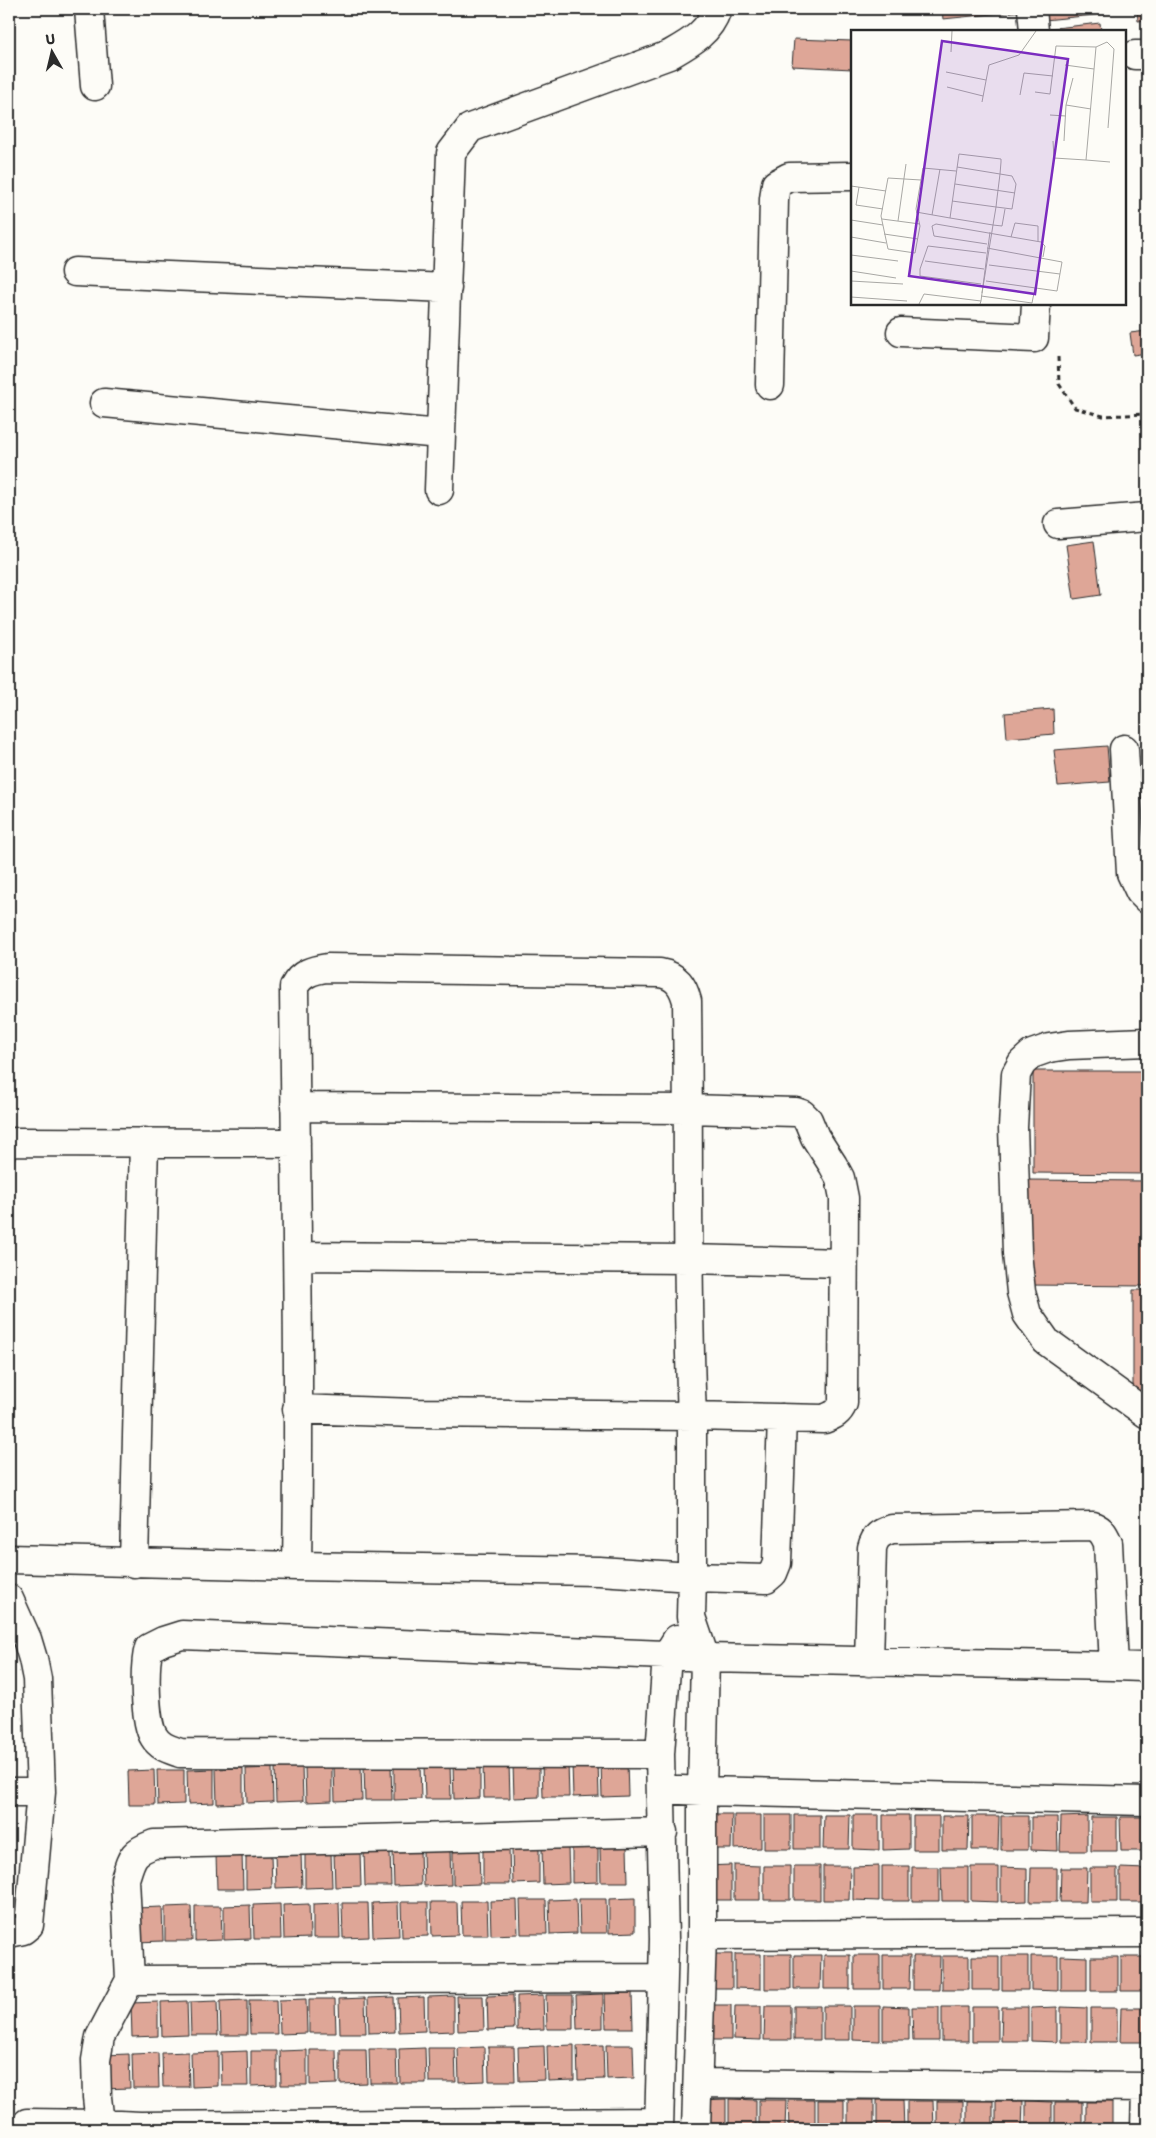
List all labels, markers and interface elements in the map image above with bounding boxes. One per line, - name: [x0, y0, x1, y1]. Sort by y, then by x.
- north arrow: [28, 28, 78, 78]
- text: U: [44, 30, 56, 49]
- inset map: [851, 30, 1126, 305]

